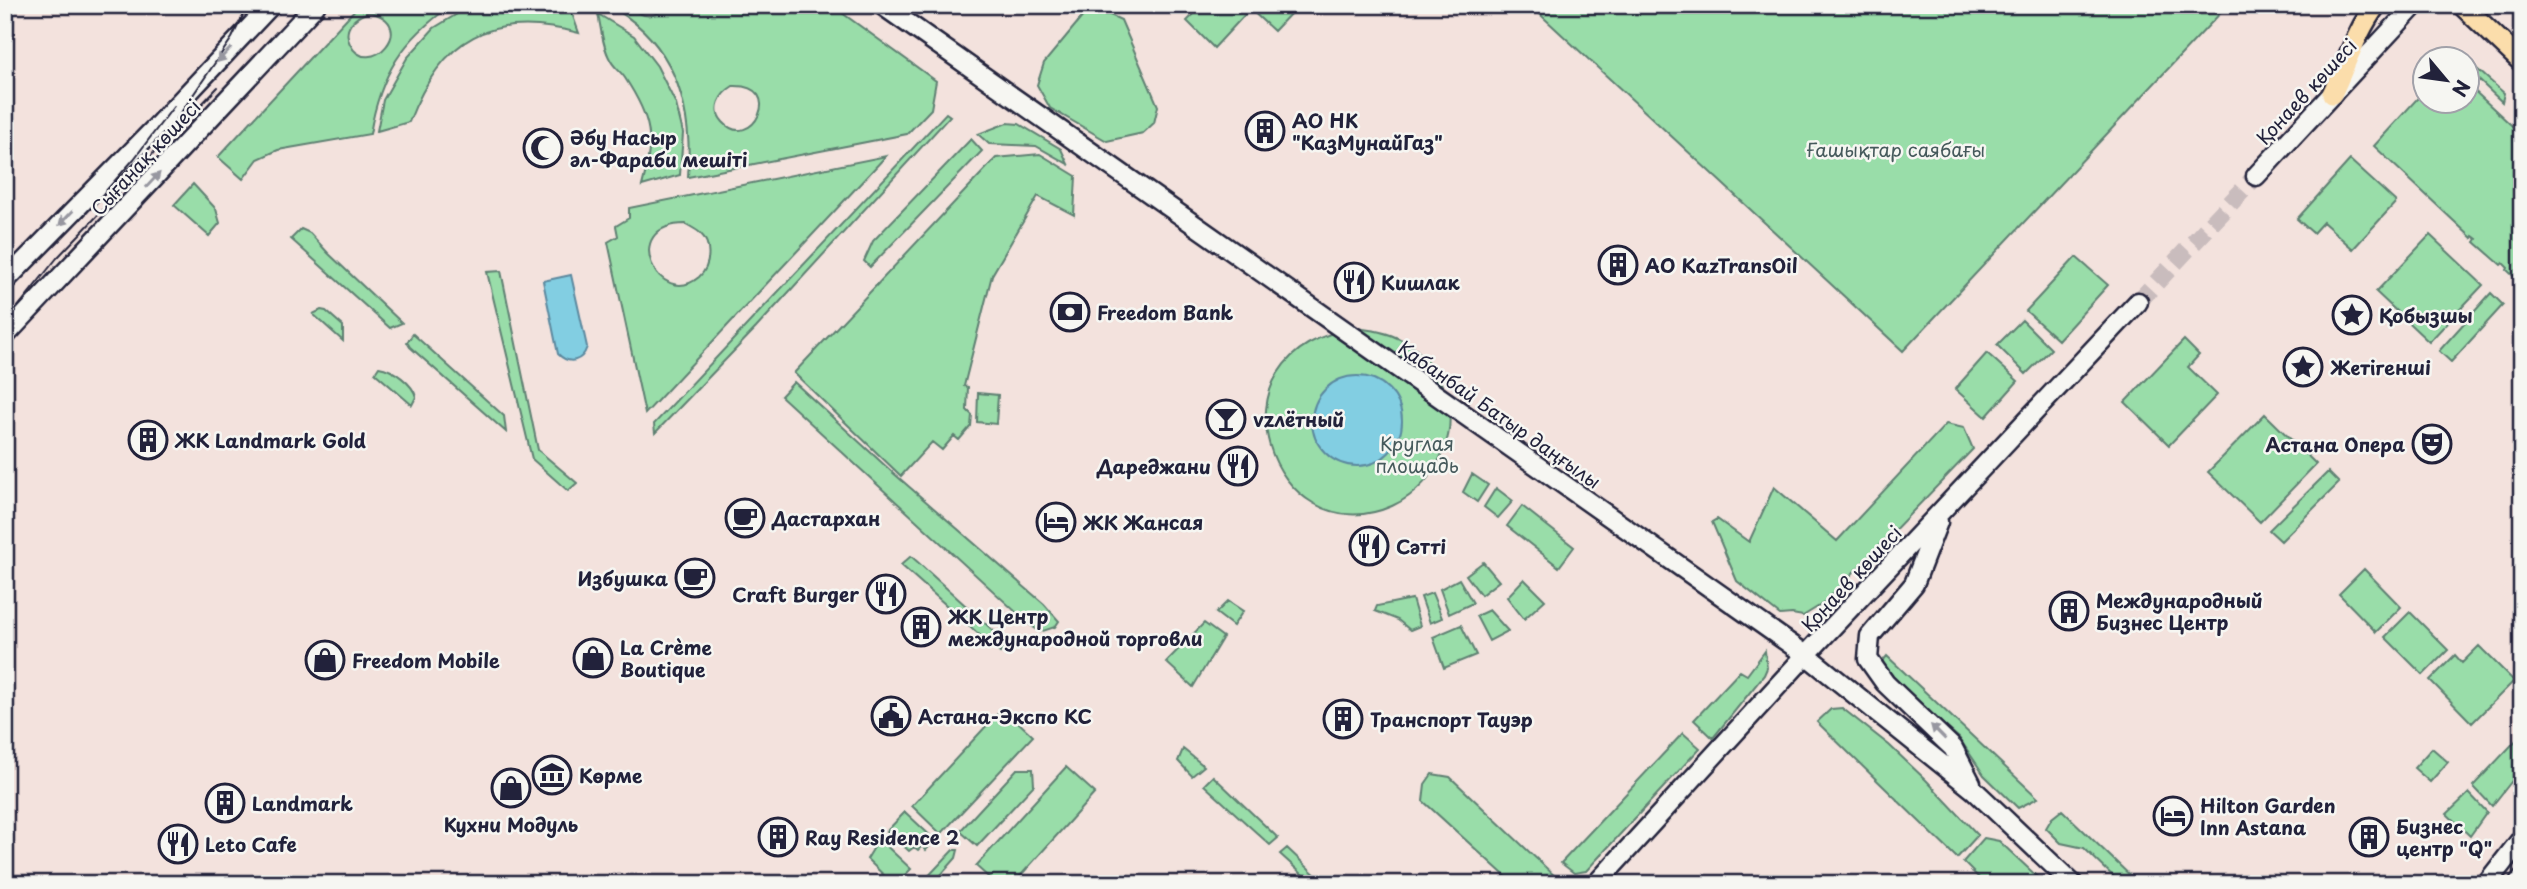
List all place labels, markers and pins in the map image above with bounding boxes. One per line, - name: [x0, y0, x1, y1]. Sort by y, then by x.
- place label: АО НК "КазМунайГаз": [1292, 106, 1443, 156]
- building icon: АО НК "КазМунайГаз": [1244, 110, 1286, 152]
- place label: Әбу Насыр әл-Фараби мешіті: [570, 123, 747, 173]
- mosque icon: Әбу Насыр әл-Фараби мешіті: [522, 127, 564, 169]
- building icon: АО KazTransOil: [1597, 244, 1639, 286]
- place label: АО KazTransOil: [1645, 251, 1798, 279]
- restaurant icon: Кишлак: [1333, 261, 1375, 303]
- place label: Кишлак: [1381, 268, 1460, 296]
- bank icon: Freedom Bank: [1049, 291, 1091, 333]
- place icon: Қобызшы: [2331, 294, 2373, 336]
- place label: Freedom Bank: [1097, 298, 1234, 326]
- place label: Қобызшы: [2379, 301, 2473, 329]
- place icon: Жетігенші: [2282, 346, 2324, 388]
- place label: Жетігенші: [2330, 353, 2431, 381]
- bar icon: vzлётный: [1205, 398, 1247, 440]
- place label: vzлётный: [1253, 405, 1344, 433]
- building icon: ЖК Landmark Gold: [127, 419, 169, 461]
- theatre icon: Астана Опера: [2411, 423, 2453, 465]
- place label: ЖК Landmark Gold: [174, 426, 366, 454]
- place label: Астана Опера: [2265, 430, 2405, 458]
- restaurant icon: Дареджани: [1217, 445, 1259, 487]
- place label: Дареджани: [1096, 452, 1211, 480]
- cafe icon: Дастархан: [724, 497, 766, 539]
- hotel icon: ЖК Жансая: [1035, 501, 1077, 543]
- place label: Дастархан: [771, 504, 880, 532]
- place label: ЖК Жансая: [1082, 508, 1203, 536]
- restaurant icon: Сәтті: [1348, 525, 1390, 567]
- place label: Сәтті: [1396, 532, 1446, 560]
- cafe icon: Избушка: [674, 557, 716, 599]
- place label: Избушка: [577, 564, 668, 592]
- restaurant icon: Craft Burger: [865, 573, 907, 615]
- place label: Craft Burger: [732, 580, 859, 608]
- place label: Международный Бизнес Центр: [2096, 586, 2263, 636]
- building icon: Международный Бизнес Центр: [2048, 590, 2090, 632]
- place label: ЖК Центр международной торговли: [947, 602, 1203, 652]
- building icon: ЖК Центр международной торговли: [900, 606, 942, 648]
- place label: La Crème Boutique: [620, 633, 712, 683]
- shop icon: La Crème Boutique: [572, 637, 614, 679]
- shop icon: Freedom Mobile: [304, 639, 346, 681]
- place label: Freedom Mobile: [352, 646, 500, 674]
- public building icon: Астана-Экспо КС: [870, 695, 912, 737]
- building icon: Транспорт Тауэр: [1322, 698, 1364, 740]
- place label: Астана-Экспо КС: [918, 702, 1092, 730]
- place label: Транспорт Тауэр: [1370, 705, 1533, 733]
- museum icon: Көрме: [531, 754, 573, 796]
- place label: Көрме: [579, 761, 642, 789]
- shop icon: Кухни Модуль: [490, 767, 532, 809]
- building icon: Landmark: [204, 782, 246, 824]
- place label: Landmark: [252, 789, 353, 817]
- place label: Hilton Garden Inn Astana: [2200, 791, 2335, 841]
- hotel icon: Hilton Garden Inn Astana: [2152, 795, 2194, 837]
- place label: Кухни Модуль: [444, 810, 578, 838]
- place label: Бизнес центр "Q": [2396, 812, 2492, 862]
- building icon: Ray Residence 2: [757, 816, 799, 858]
- building icon: Бизнес центр "Q": [2348, 816, 2390, 858]
- restaurant icon: Leto Cafe: [157, 823, 199, 865]
- place label: Ray Residence 2: [805, 823, 959, 851]
- place label: Leto Cafe: [205, 830, 297, 858]

